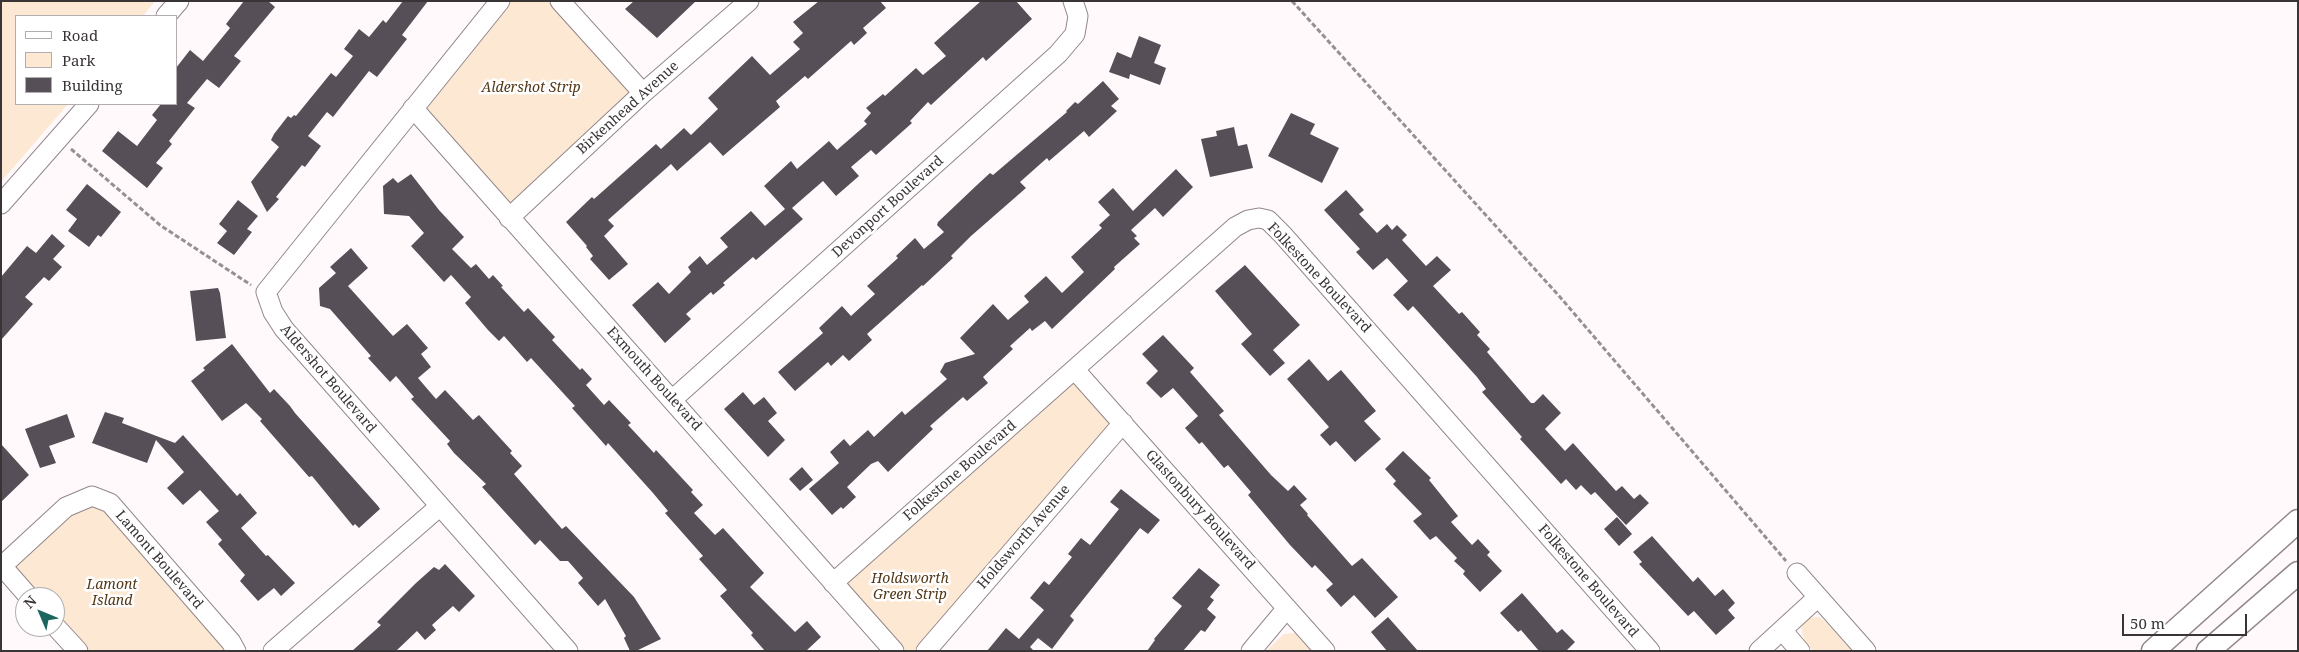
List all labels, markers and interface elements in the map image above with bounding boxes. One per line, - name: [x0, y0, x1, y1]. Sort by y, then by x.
- legend: [15, 15, 178, 105]
- text: Road: [62, 25, 98, 45]
- text: Park: [62, 50, 95, 70]
- street label: Birkenhead Avenue: [574, 58, 682, 158]
- text: Building: [62, 75, 123, 95]
- park label: Aldershot Strip: [481, 80, 581, 96]
- street label: Devonport Boulevard: [829, 153, 947, 261]
- street label: Folkestone Boulevard: [1264, 220, 1374, 336]
- street label: Aldershot Boulevard: [276, 321, 380, 437]
- street label: Exmouth Boulevard: [603, 324, 705, 434]
- street label: Folkestone Boulevard: [900, 417, 1020, 525]
- street label: Glastonbury Boulevard: [1142, 447, 1258, 573]
- street label: Holdsworth Avenue: [974, 481, 1074, 593]
- street label: Lamont Boulevard: [112, 507, 206, 613]
- street label: Folkestone Boulevard: [1534, 521, 1642, 641]
- park label: Holdsworth Green Strip: [871, 571, 949, 604]
- park label: Lamont Island: [87, 577, 137, 610]
- north arrow: [15, 587, 65, 637]
- text: N: [19, 591, 40, 612]
- scale bar: [2124, 604, 2249, 636]
- text: 50 m: [2130, 613, 2165, 633]

